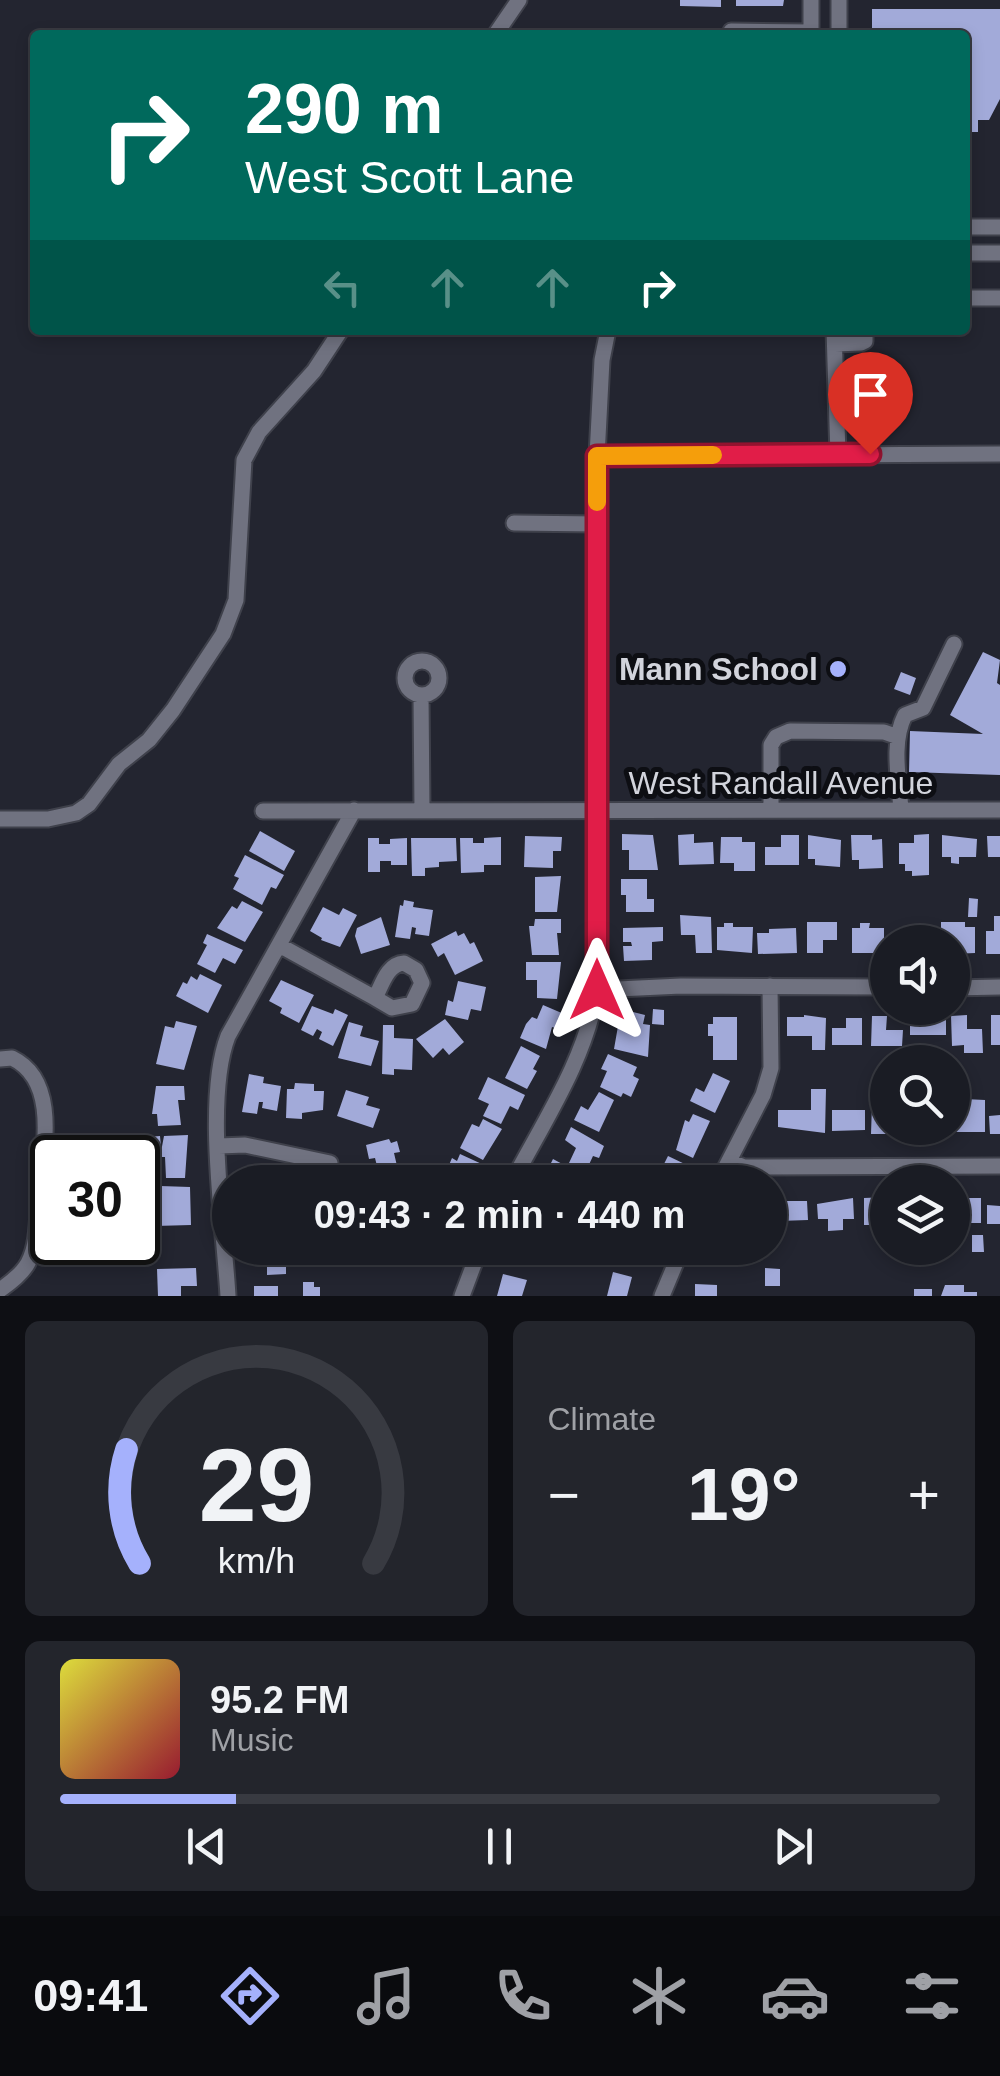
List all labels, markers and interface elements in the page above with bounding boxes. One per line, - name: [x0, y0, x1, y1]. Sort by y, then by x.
- icon: right: [80, 70, 210, 200]
- text: 290 m: [245, 70, 443, 148]
- text: West Scott Lane: [245, 152, 574, 203]
- icon: left: [315, 260, 370, 315]
- icon: ahead: [420, 260, 475, 315]
- icon: ahead: [525, 260, 580, 315]
- icon: right: [630, 260, 685, 315]
- pin: [828, 352, 913, 455]
- icon: arrive: [843, 367, 898, 422]
- place label: Mann School: [619, 651, 818, 687]
- marker: Mann School: [827, 658, 849, 680]
- street label: West Randall Avenue: [629, 765, 933, 801]
- map controls: [870, 925, 970, 1265]
- button: sound: [870, 925, 970, 1025]
- position arrow: [545, 938, 649, 1042]
- button: search: [870, 1045, 970, 1145]
- speed limit sign: 30: [30, 1135, 160, 1265]
- button: layers: [870, 1165, 970, 1265]
- text: 09:43 · 2 min · 440 m: [314, 1194, 685, 1236]
- text: Climate: [548, 1401, 656, 1437]
- text: 29: [198, 1427, 314, 1543]
- text: 19°: [687, 1452, 800, 1536]
- text: −: [548, 1464, 580, 1526]
- text: +: [908, 1464, 940, 1526]
- text: km/h: [218, 1541, 295, 1581]
- text: 95.2 FM: [210, 1679, 349, 1721]
- text: Music: [210, 1722, 294, 1758]
- icon: previous: [179, 1819, 234, 1874]
- icon: pause: [472, 1819, 527, 1874]
- icon: next: [766, 1819, 821, 1874]
- icon: directions: [215, 1961, 285, 2031]
- icon: music: [351, 1961, 421, 2031]
- icon: phone: [488, 1961, 558, 2031]
- icon: climate: [624, 1961, 694, 2031]
- icon: car: [760, 1961, 830, 2031]
- icon: filters: [897, 1961, 967, 2031]
- text: 09:41: [33, 1970, 148, 2021]

